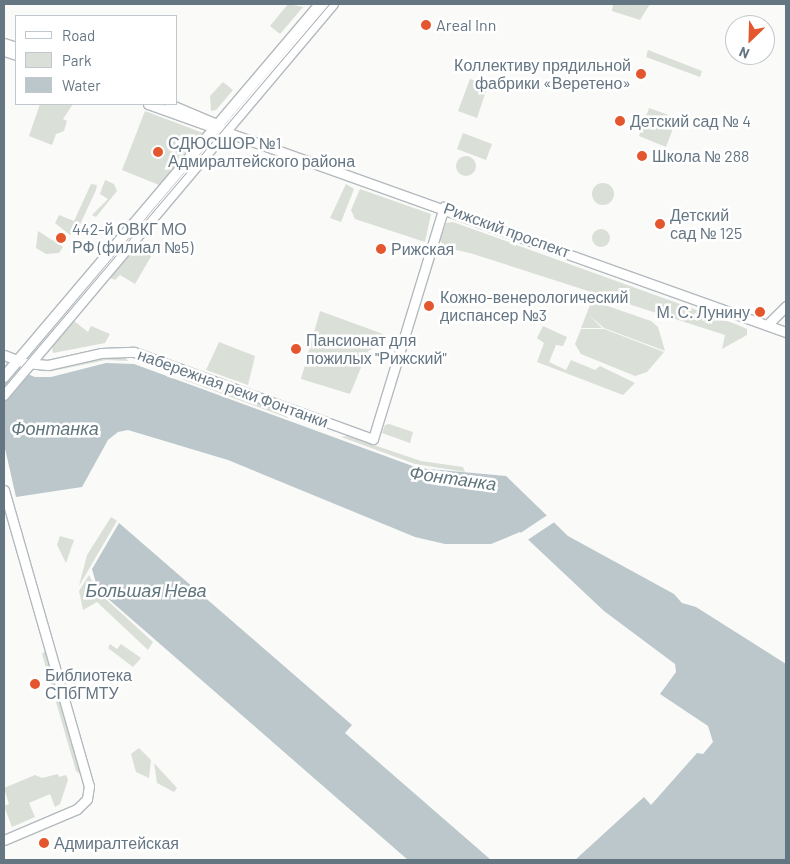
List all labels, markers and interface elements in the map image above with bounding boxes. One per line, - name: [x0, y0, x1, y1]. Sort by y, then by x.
- legend: [15, 15, 178, 105]
- place label: Areal Inn: [436, 15, 496, 35]
- north arrow: [725, 15, 775, 65]
- marker: Areal Inn: [420, 19, 432, 31]
- text: Road: [62, 26, 95, 44]
- text: N: [736, 44, 752, 63]
- text: Park: [62, 51, 91, 69]
- place label: Коллективу прядильной фабрики «Веретено»: [454, 55, 631, 93]
- marker: Коллективу прядильной фабрики «Веретено»: [635, 68, 647, 80]
- text: Water: [62, 76, 101, 94]
- place label: Детский сад № 4: [630, 111, 751, 131]
- marker: Детский сад № 4: [614, 115, 626, 127]
- place label: СДЮСШОР №1 Адмиралтейского района: [168, 133, 355, 171]
- marker: СДЮСШОР №1 Адмиралтейского района: [152, 146, 164, 158]
- place label: Школа № 288: [652, 146, 749, 166]
- marker: Школа № 288: [636, 150, 648, 162]
- street label: Рижский проспект: [441, 198, 573, 262]
- place label: Детский сад № 125: [670, 205, 742, 243]
- marker: Детский сад № 125: [654, 218, 666, 230]
- place label: 442-й ОВКГ МО РФ (филиал №5): [72, 219, 193, 257]
- marker: 442-й ОВКГ МО РФ (филиал №5): [54, 231, 68, 245]
- place label: Рижская: [391, 239, 454, 259]
- marker: Рижская: [375, 243, 387, 255]
- place label: Кожно-венерологический диспансер №3: [440, 287, 628, 325]
- marker: Кожно-венерологический диспансер №3: [422, 299, 436, 313]
- place label: М. С. Лунину: [657, 302, 750, 322]
- marker: М. С. Лунину: [754, 306, 766, 318]
- place label: Пансионат для пожилых "Рижский": [306, 330, 447, 368]
- marker: Пансионат для пожилых "Рижский": [290, 343, 302, 355]
- street label: набережная реки Фонтанки: [135, 345, 331, 431]
- water label: Фонтанка: [11, 417, 99, 439]
- water label: Фонтанка: [408, 461, 498, 495]
- water label: Большая Нева: [85, 579, 207, 601]
- place label: Библиотека СПбГМТУ: [45, 665, 132, 703]
- marker: Библиотека СПбГМТУ: [29, 678, 41, 690]
- place label: Адмиралтейская: [54, 833, 179, 853]
- marker: Адмиралтейская: [38, 837, 50, 849]

